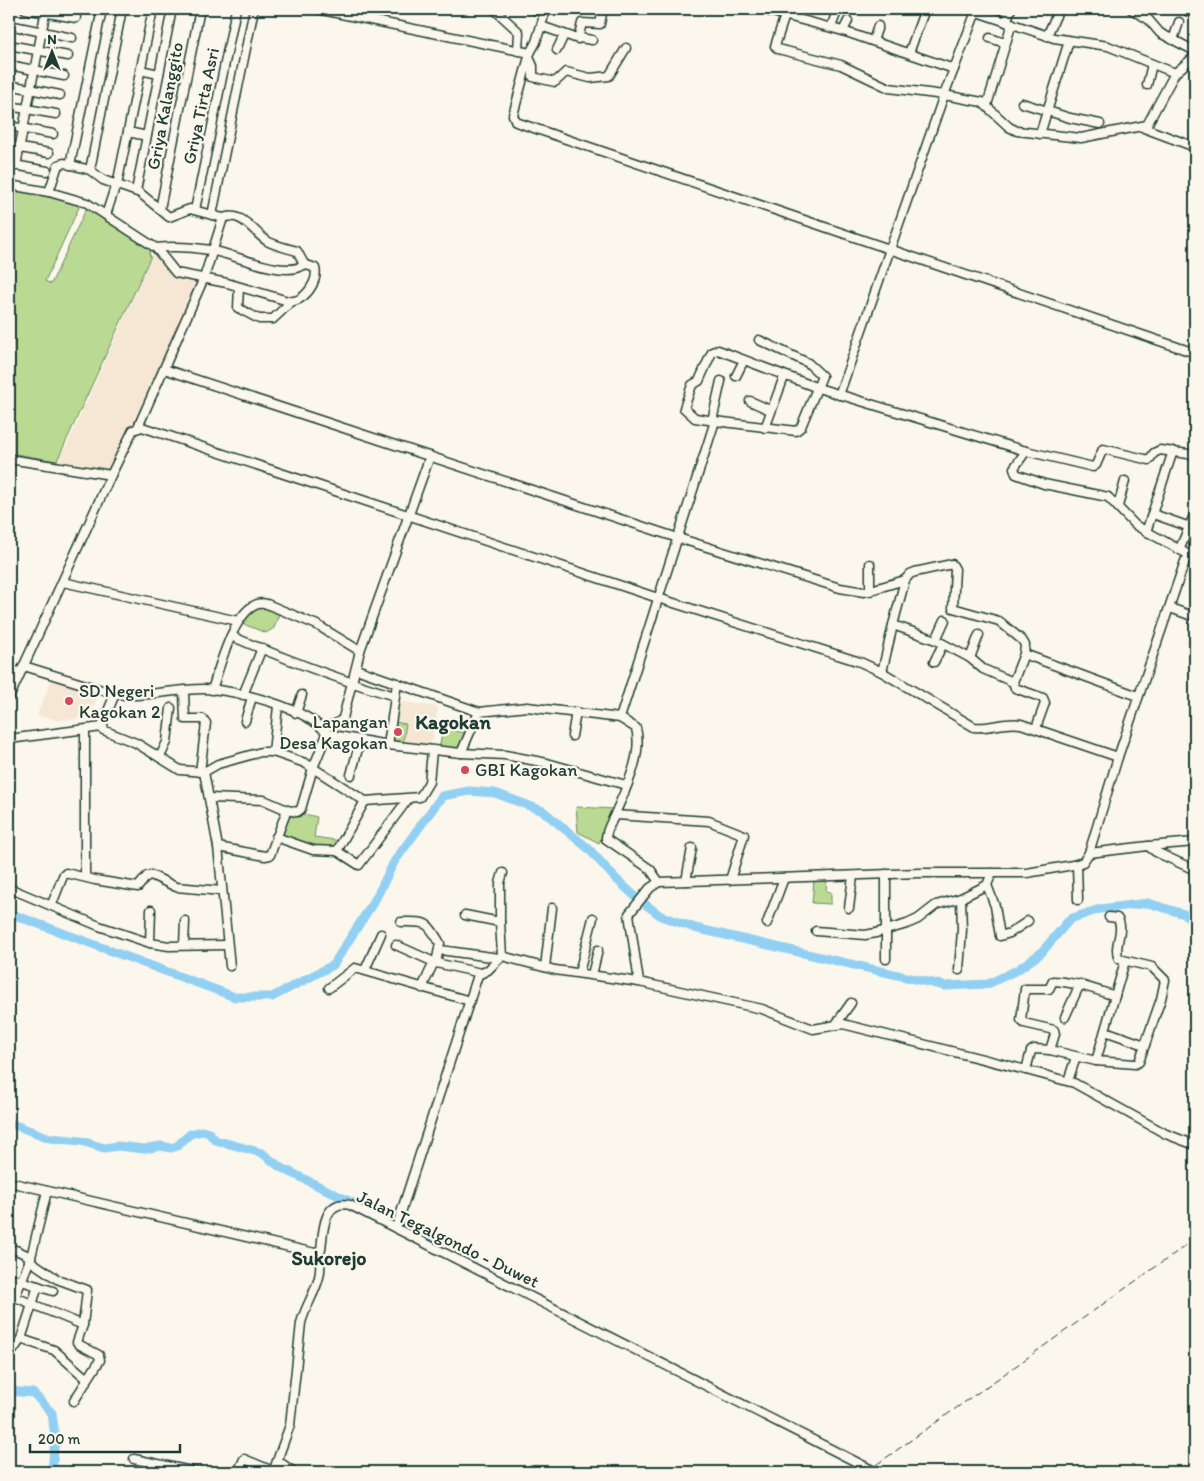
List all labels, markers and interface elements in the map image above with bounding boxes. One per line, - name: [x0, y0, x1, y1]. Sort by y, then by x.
- north arrow: [28, 28, 78, 78]
- text: N: [47, 31, 57, 48]
- street label: Griya Kalanggito: [142, 40, 188, 172]
- street label: Griya Tirta Asri: [178, 46, 224, 166]
- place label: SD Negeri Kagokan 2: [79, 680, 161, 723]
- marker: SD Negeri Kagokan 2: [63, 695, 75, 707]
- district label: Kagokan: [415, 710, 491, 735]
- place label: Lapangan Desa Kagokan: [279, 711, 388, 754]
- marker: Lapangan Desa Kagokan: [392, 726, 404, 738]
- place label: GBI Kagokan: [475, 759, 578, 781]
- marker: GBI Kagokan: [459, 764, 471, 776]
- street label: Jalan Tegalgondo - Duwet: [353, 1185, 543, 1293]
- district label: Sukorejo: [291, 1246, 367, 1271]
- scale bar: [30, 1421, 180, 1453]
- text: 200 m: [38, 1430, 81, 1448]

